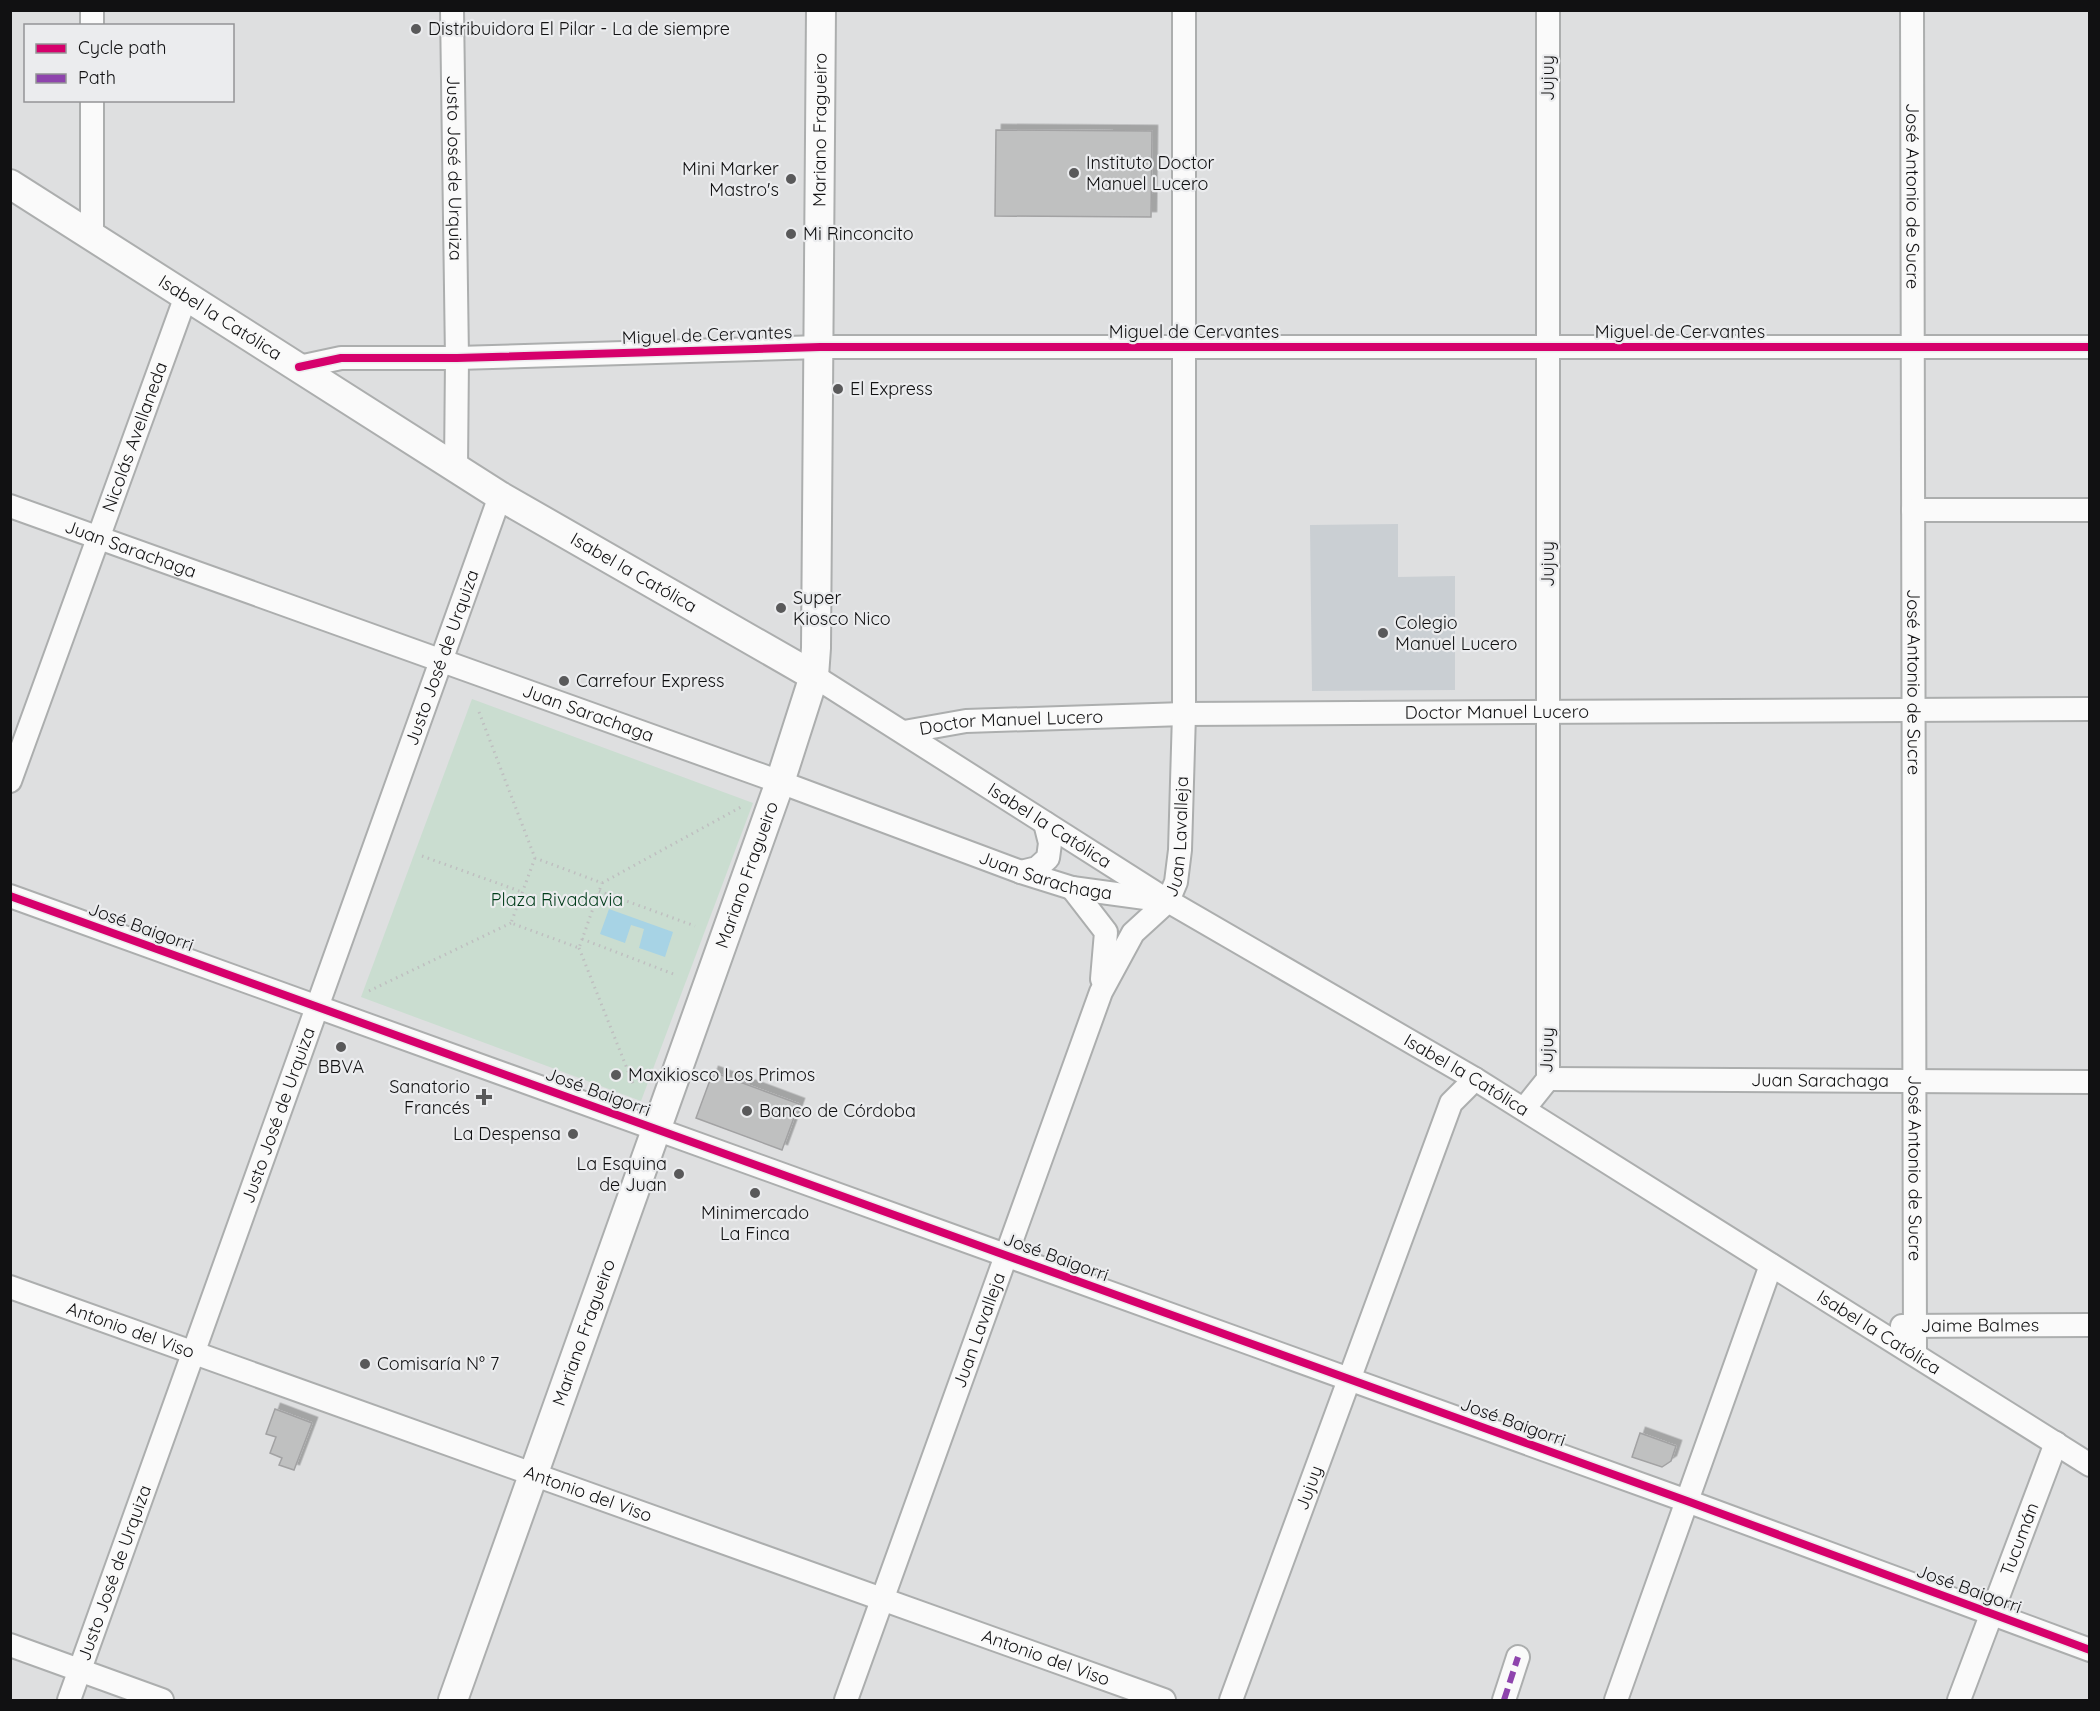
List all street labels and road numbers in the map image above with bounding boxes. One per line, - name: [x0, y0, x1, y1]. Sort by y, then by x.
- street label: Mariano Fragueiro: [807, 53, 832, 207]
- street label: Jujuy: [1536, 55, 1559, 101]
- street label: Justo José de Urquiza: [442, 75, 468, 261]
- street label: José Antonio de Sucre: [1901, 103, 1925, 289]
- street label: Isabel la Católica: [154, 269, 286, 365]
- street label: Miguel de Cervantes: [621, 320, 793, 349]
- street label: Miguel de Cervantes: [1109, 320, 1279, 343]
- street label: Miguel de Cervantes: [1595, 320, 1765, 343]
- street label: Nicolás Avellaneda: [97, 359, 172, 515]
- street label: Juan Sarachaga: [62, 515, 200, 583]
- street label: Isabel la Católica: [567, 527, 701, 618]
- street label: Jujuy: [1536, 541, 1559, 587]
- street label: Justo José de Urquiza: [400, 566, 484, 749]
- street label: José Antonio de Sucre: [1902, 589, 1926, 775]
- street label: Juan Sarachaga: [519, 679, 657, 747]
- street label: Doctor Manuel Lucero: [1405, 700, 1589, 724]
- street label: Doctor Manuel Lucero: [917, 705, 1104, 740]
- street label: Juan Lavalleja: [1159, 776, 1193, 901]
- street label: Isabel la Católica: [984, 777, 1116, 873]
- street label: Mariano Fragueiro: [710, 798, 783, 951]
- street label: Juan Sarachaga: [976, 845, 1114, 904]
- street label: José Baigorri: [85, 897, 197, 956]
- street label: Justo José de Urquiza: [236, 1024, 320, 1206]
- street label: Jujuy: [1534, 1027, 1559, 1073]
- street label: Isabel la Católica: [1400, 1028, 1534, 1121]
- street label: José Baigorri: [542, 1062, 654, 1121]
- street label: Juan Sarachaga: [1751, 1068, 1889, 1092]
- street label: José Antonio de Sucre: [1903, 1075, 1927, 1261]
- street label: José Baigorri: [1000, 1227, 1112, 1286]
- street label: Mariano Fragueiro: [547, 1256, 620, 1409]
- street label: Juan Lavalleja: [947, 1269, 1010, 1391]
- street label: Isabel la Católica: [1813, 1284, 1945, 1379]
- street label: Antonio del Viso: [64, 1296, 198, 1363]
- street label: Jaime Balmes: [1921, 1313, 2039, 1337]
- street label: José Baigorri: [1457, 1392, 1569, 1451]
- street label: Antonio del Viso: [521, 1460, 655, 1527]
- street label: Jujuy: [1290, 1462, 1327, 1513]
- street label: Justo José de Urquiza: [72, 1482, 156, 1664]
- street label: Tucumán: [1995, 1499, 2043, 1579]
- street label: José Baigorri: [1913, 1559, 2025, 1618]
- street label: Antonio del Viso: [979, 1624, 1113, 1691]

